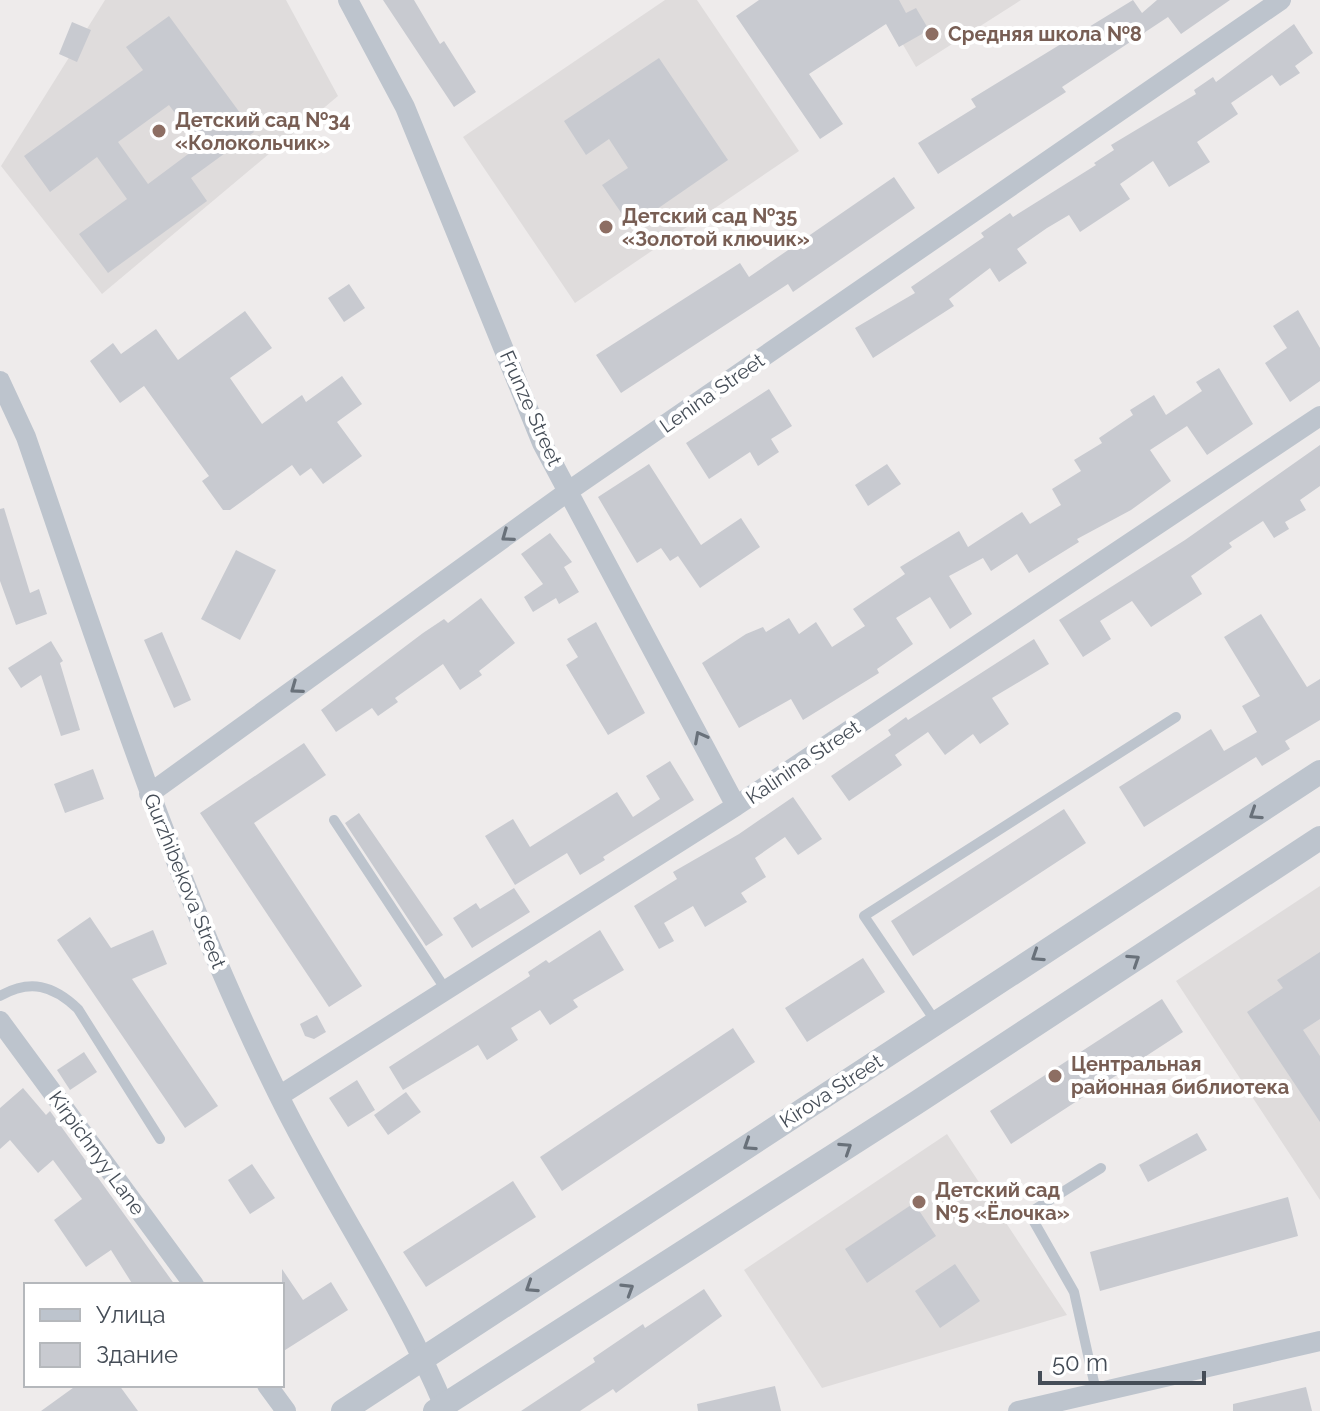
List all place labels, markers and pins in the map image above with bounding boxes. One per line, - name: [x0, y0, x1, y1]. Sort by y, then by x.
- place label: Средняя школа №8: [948, 22, 1142, 46]
- marker: Средняя школа №8: [923, 25, 941, 43]
- place label: Детский сад №34 «Колокольчик»: [175, 108, 351, 155]
- marker: Детский сад №34 «Колокольчик»: [150, 122, 168, 140]
- place label: Детский сад №35 «Золотой ключик»: [622, 204, 810, 251]
- marker: Детский сад №35 «Золотой ключик»: [597, 218, 615, 236]
- place label: Центральная районная библиотека: [1071, 1052, 1289, 1099]
- marker: Центральная районная библиотека: [1046, 1067, 1064, 1085]
- place label: Детский сад №5 «Ёлочка»: [935, 1178, 1070, 1225]
- marker: Детский сад №5 «Ёлочка»: [910, 1193, 928, 1211]

